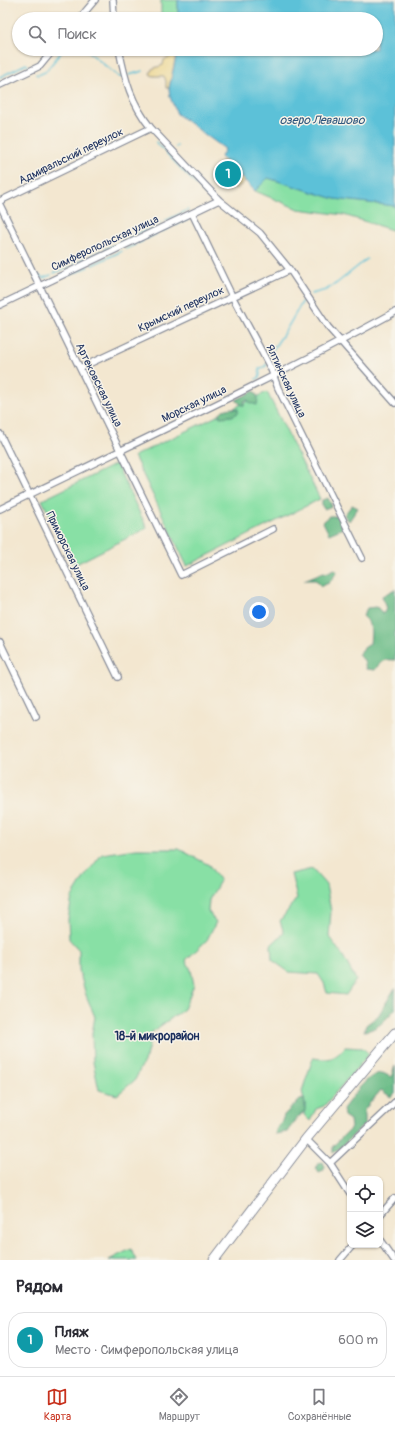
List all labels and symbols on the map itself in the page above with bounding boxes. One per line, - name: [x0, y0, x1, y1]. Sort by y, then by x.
- water label: озеро Левашово: [280, 113, 366, 128]
- street label: Адмиральский переулок: [17, 125, 126, 187]
- pin: 1: [215, 159, 241, 189]
- street label: Симферопольская улица: [49, 212, 161, 274]
- street label: Крымский переулок: [136, 283, 226, 335]
- street label: Артековская улица: [73, 341, 125, 429]
- street label: Ялтинская улица: [263, 342, 309, 420]
- street label: Морская улица: [160, 383, 228, 425]
- street label: Приморская улица: [43, 509, 93, 593]
- your location: [249, 602, 269, 622]
- district label: 18-й микрорайон: [114, 1029, 200, 1044]

